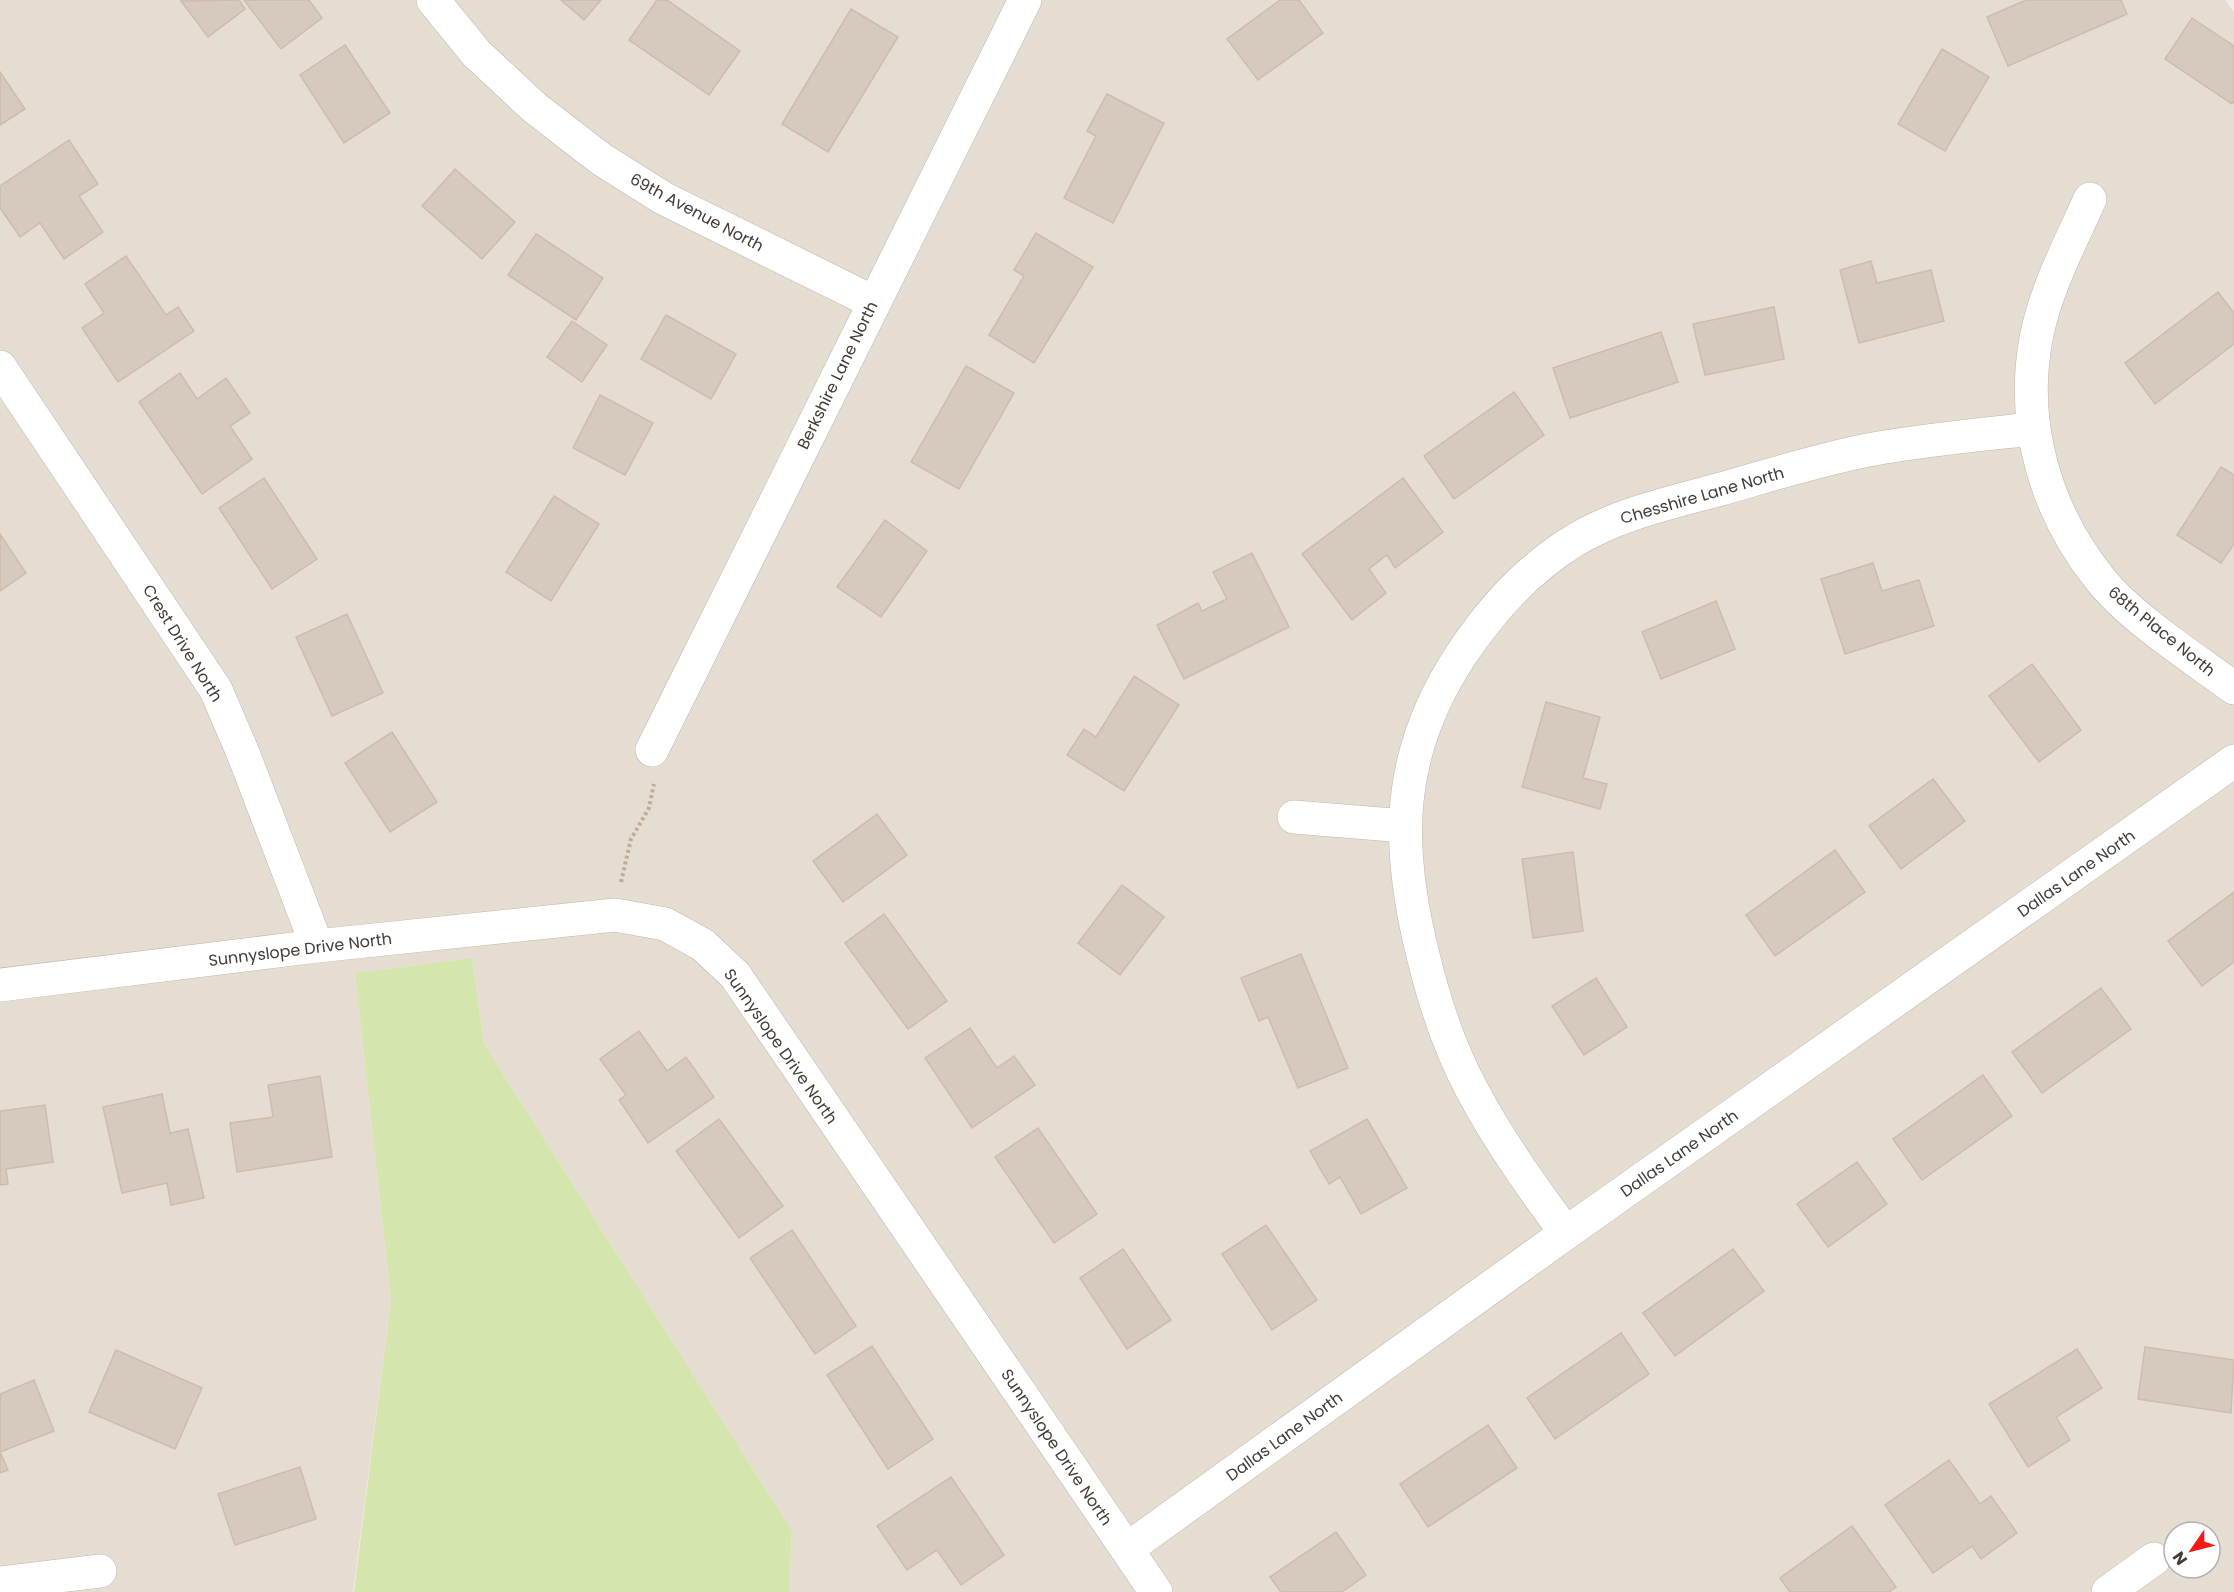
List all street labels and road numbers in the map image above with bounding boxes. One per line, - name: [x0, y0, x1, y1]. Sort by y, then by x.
- street label: 69th Avenue North: [626, 167, 768, 257]
- street label: Berkshire Lane North: [792, 297, 883, 453]
- street label: Chesshire Lane North: [1618, 461, 1787, 530]
- street label: Crest Drive North: [137, 580, 228, 706]
- street label: 68th Place North: [2103, 581, 2220, 682]
- street label: Dallas Lane North: [2013, 824, 2140, 923]
- street label: Sunnyslope Drive North: [207, 927, 393, 972]
- street label: Sunnyslope Drive North: [718, 964, 843, 1128]
- street label: Dallas Lane North: [1616, 1104, 1743, 1203]
- street label: Sunnyslope Drive North: [995, 1364, 1118, 1530]
- street label: Dallas Lane North: [1221, 1386, 1347, 1487]

